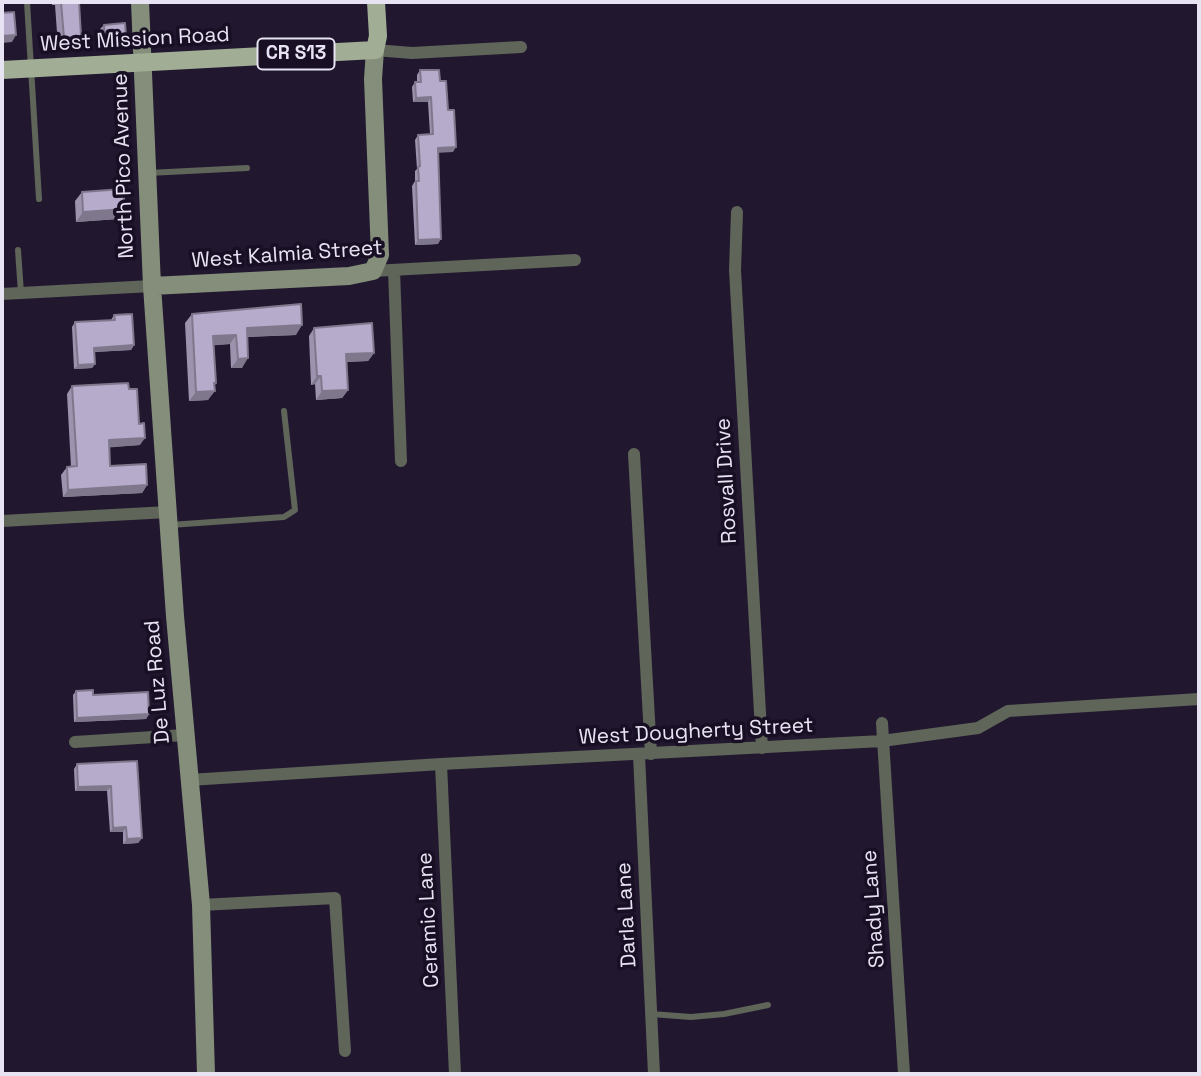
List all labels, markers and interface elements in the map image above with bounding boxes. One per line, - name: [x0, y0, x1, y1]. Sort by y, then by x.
- street label: West Mission Road: [40, 22, 230, 58]
- road number: CR S13: [258, 38, 334, 70]
- street label: North Pico Avenue: [108, 73, 140, 259]
- street label: West Kalmia Street: [191, 236, 383, 274]
- street label: Rosvall Drive: [711, 417, 743, 545]
- street label: De Luz Road: [140, 619, 176, 745]
- street label: West Dougherty Street: [578, 713, 814, 751]
- street label: Shady Lane: [857, 849, 891, 969]
- street label: Ceramic Lane: [413, 852, 445, 988]
- street label: Darla Lane: [612, 862, 642, 968]

